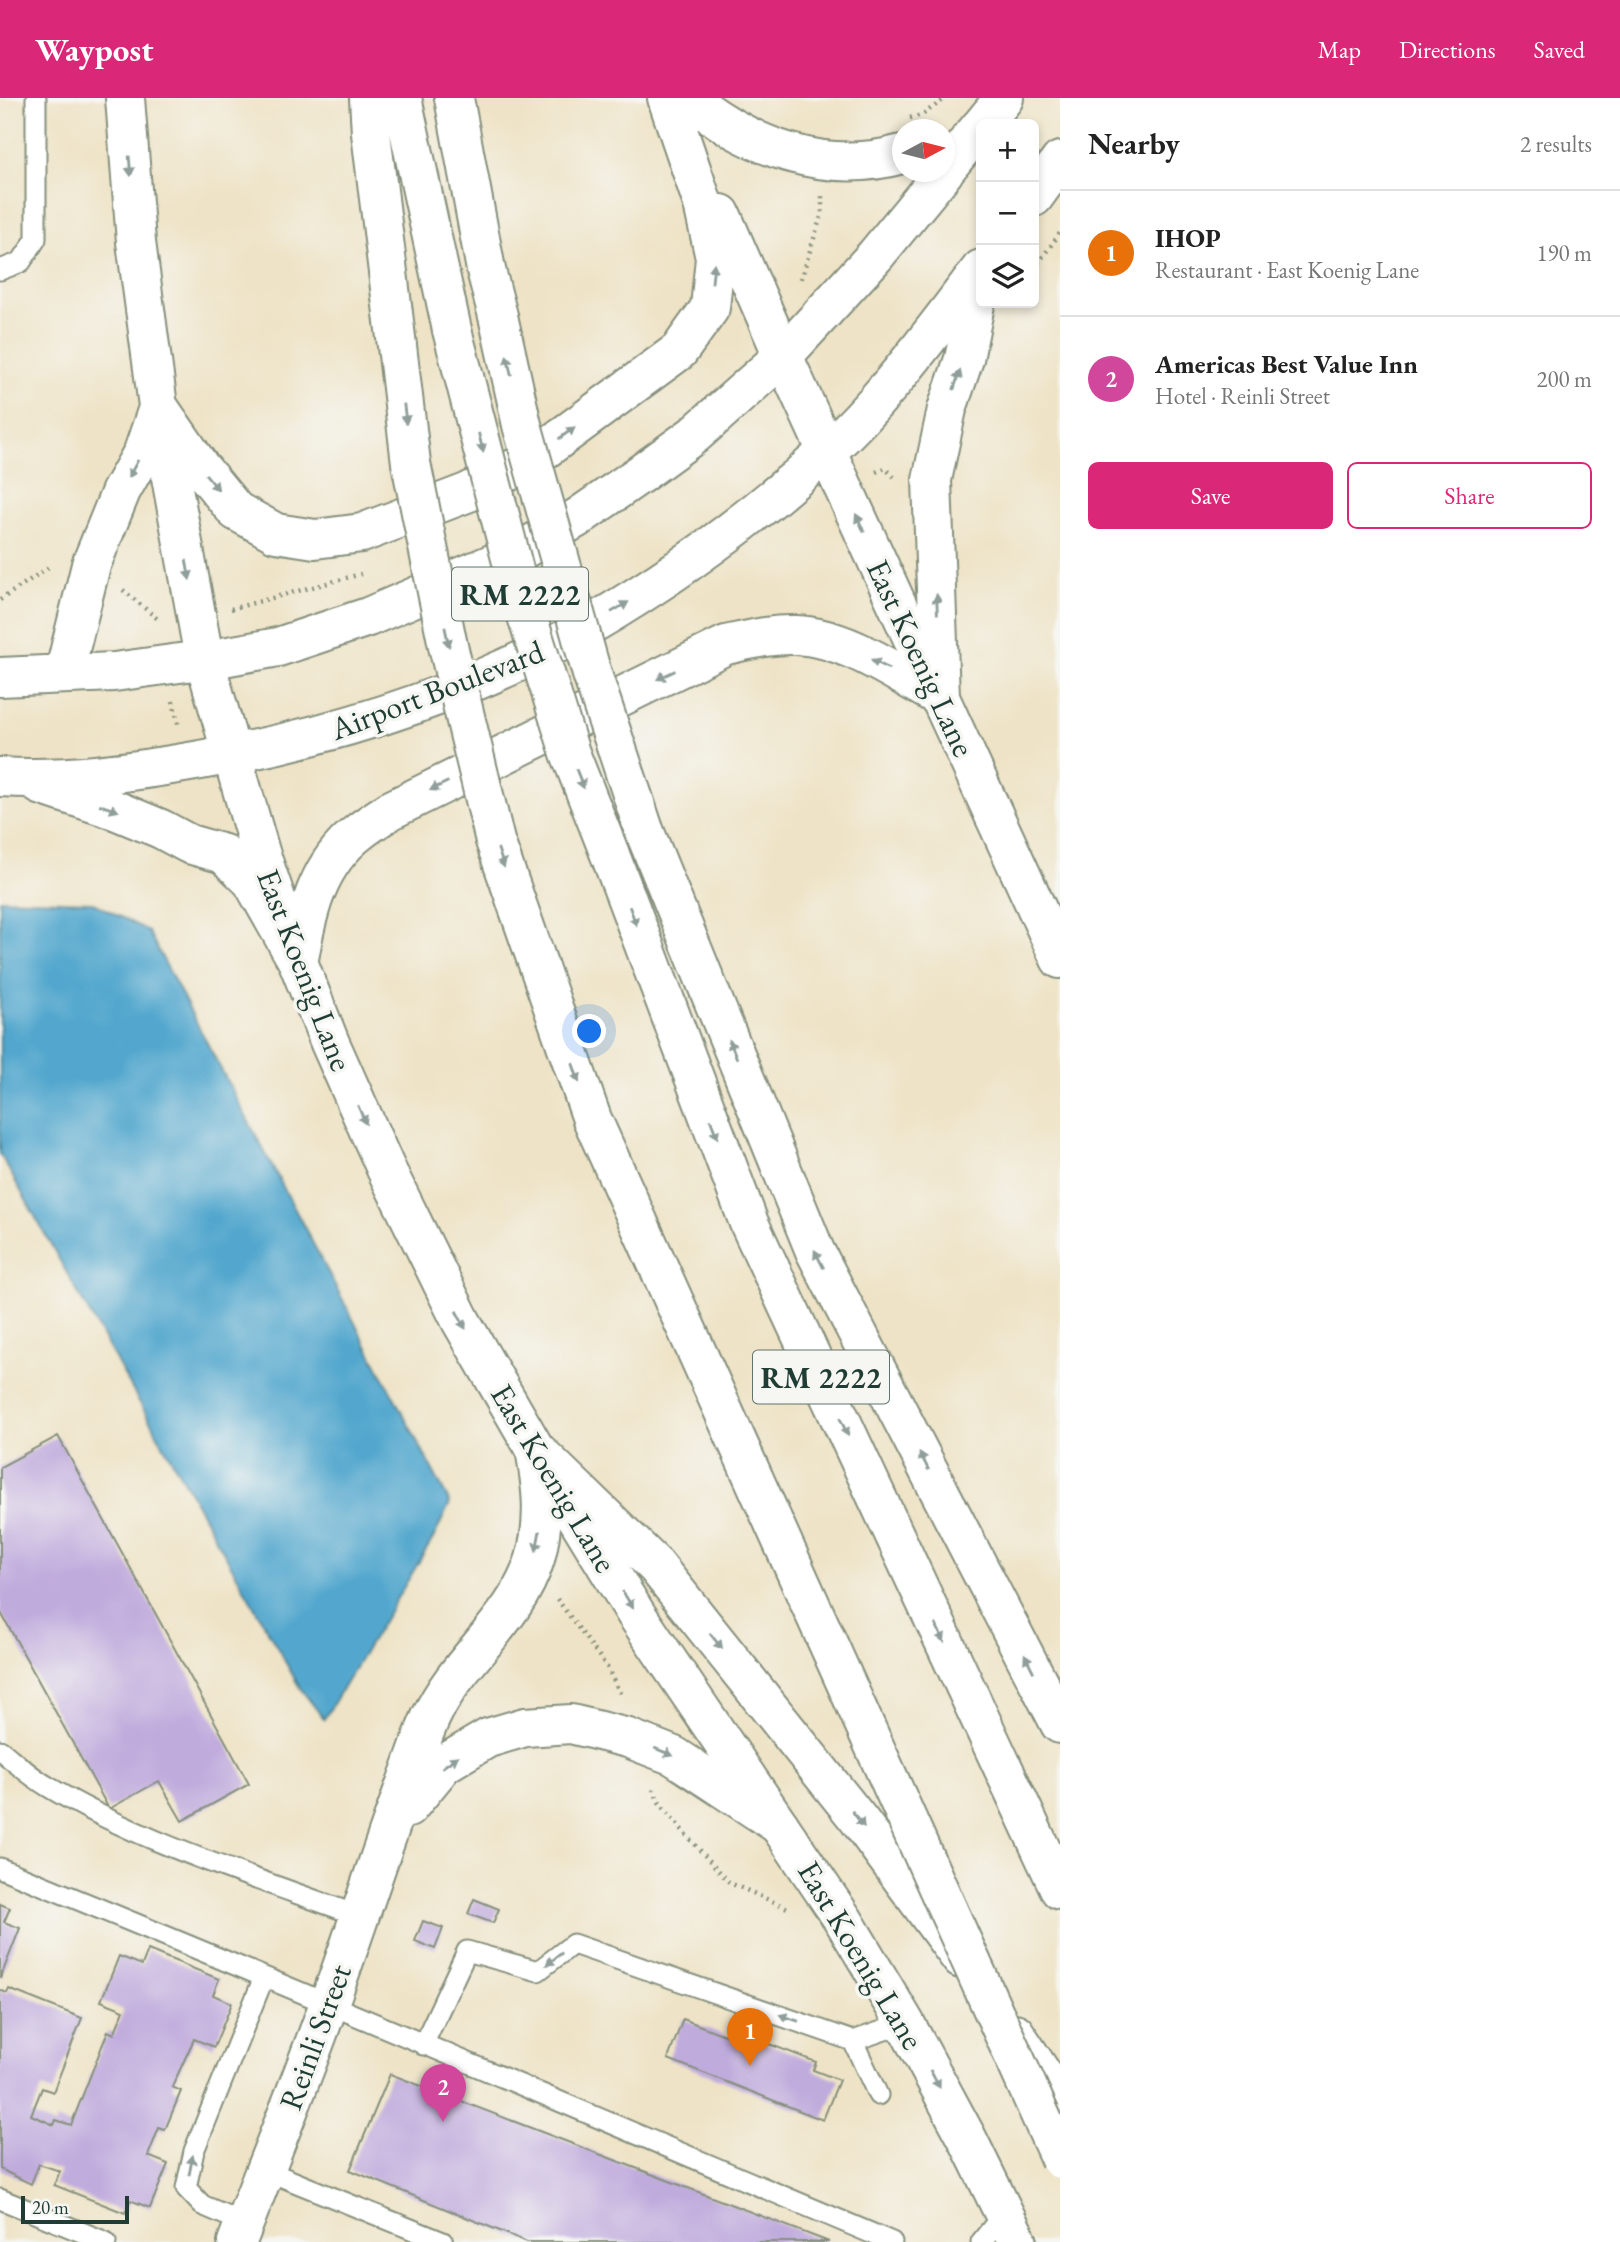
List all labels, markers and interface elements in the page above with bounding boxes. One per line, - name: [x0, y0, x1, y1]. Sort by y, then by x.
- text: Waypost: [35, 28, 154, 71]
- text: Map: [1318, 34, 1361, 65]
- text: Directions: [1399, 34, 1496, 65]
- text: Saved: [1534, 34, 1585, 65]
- north arrow: [892, 119, 955, 182]
- map controls: [976, 119, 1039, 308]
- button: +: [976, 119, 1039, 182]
- text: Nearby: [1088, 124, 1180, 163]
- text: 2 results: [1520, 129, 1592, 159]
- one-way arrow: [125, 155, 136, 177]
- button: −: [976, 182, 1039, 245]
- text: IHOP: [1155, 221, 1221, 255]
- text: 1: [1105, 238, 1117, 268]
- text: 190 m: [1536, 238, 1592, 268]
- button: layers: [976, 245, 1039, 308]
- text: Restaurant · East Koenig Lane: [1155, 255, 1419, 285]
- one-way arrow: [708, 262, 719, 284]
- text: Americas Best Value Inn: [1155, 347, 1418, 381]
- one-way arrow: [503, 354, 514, 376]
- text: 2: [1105, 364, 1117, 394]
- text: 200 m: [1536, 364, 1592, 394]
- one-way arrow: [952, 369, 963, 390]
- text: Hotel · Reinli Street: [1155, 381, 1330, 411]
- one-way arrow: [400, 403, 411, 425]
- one-way arrow: [558, 426, 576, 440]
- one-way arrow: [476, 432, 487, 454]
- one-way arrow: [127, 460, 139, 479]
- button: Save: [1088, 462, 1333, 529]
- button: Share: [1347, 462, 1592, 529]
- one-way arrow: [204, 473, 219, 490]
- one-way arrow: [854, 513, 866, 533]
- street label: East Koenig Lane: [857, 553, 985, 763]
- one-way arrow: [183, 559, 194, 581]
- road number: RM 2222: [452, 568, 588, 621]
- one-way arrow: [931, 593, 942, 615]
- one-way arrow: [610, 601, 629, 613]
- one-way arrow: [441, 626, 452, 648]
- street label: Airport Boulevard: [323, 630, 550, 750]
- one-way arrow: [870, 658, 889, 670]
- one-way arrow: [656, 670, 676, 681]
- one-way arrow: [575, 768, 586, 789]
- one-way arrow: [429, 780, 449, 792]
- one-way arrow: [99, 803, 120, 814]
- one-way arrow: [496, 848, 507, 869]
- street label: East Koenig Lane: [247, 863, 363, 1077]
- one-way arrow: [628, 906, 639, 927]
- your location: [572, 1014, 606, 1048]
- one-way arrow: [727, 1038, 738, 1059]
- one-way arrow: [571, 1063, 582, 1084]
- one-way arrow: [356, 1105, 368, 1125]
- one-way arrow: [708, 1119, 719, 1140]
- one-way arrow: [813, 1249, 824, 1269]
- one-way arrow: [455, 1310, 466, 1330]
- road number: RM 2222: [753, 1350, 889, 1404]
- street label: East Koenig Lane: [481, 1376, 627, 1580]
- one-way arrow: [838, 1417, 850, 1437]
- one-way arrow: [918, 1451, 929, 1471]
- one-way arrow: [533, 1530, 544, 1552]
- one-way arrow: [621, 1590, 634, 1609]
- one-way arrow: [935, 1623, 946, 1643]
- one-way arrow: [709, 1631, 724, 1649]
- one-way arrow: [1023, 1653, 1034, 1673]
- one-way arrow: [654, 1747, 675, 1758]
- one-way arrow: [441, 1755, 459, 1769]
- one-way arrow: [850, 1809, 865, 1827]
- street label: East Koenig Lane: [788, 1853, 934, 2057]
- one-way arrow: [545, 1952, 563, 1966]
- street label: Reinli Street: [269, 1958, 361, 2116]
- pin: 1: [727, 2008, 773, 2066]
- one-way arrow: [778, 2012, 799, 2023]
- pin: 2: [420, 2064, 466, 2122]
- one-way arrow: [929, 2070, 941, 2089]
- one-way arrow: [186, 2154, 197, 2176]
- scale bar: [21, 2193, 130, 2225]
- text: 20 m: [32, 2195, 69, 2220]

